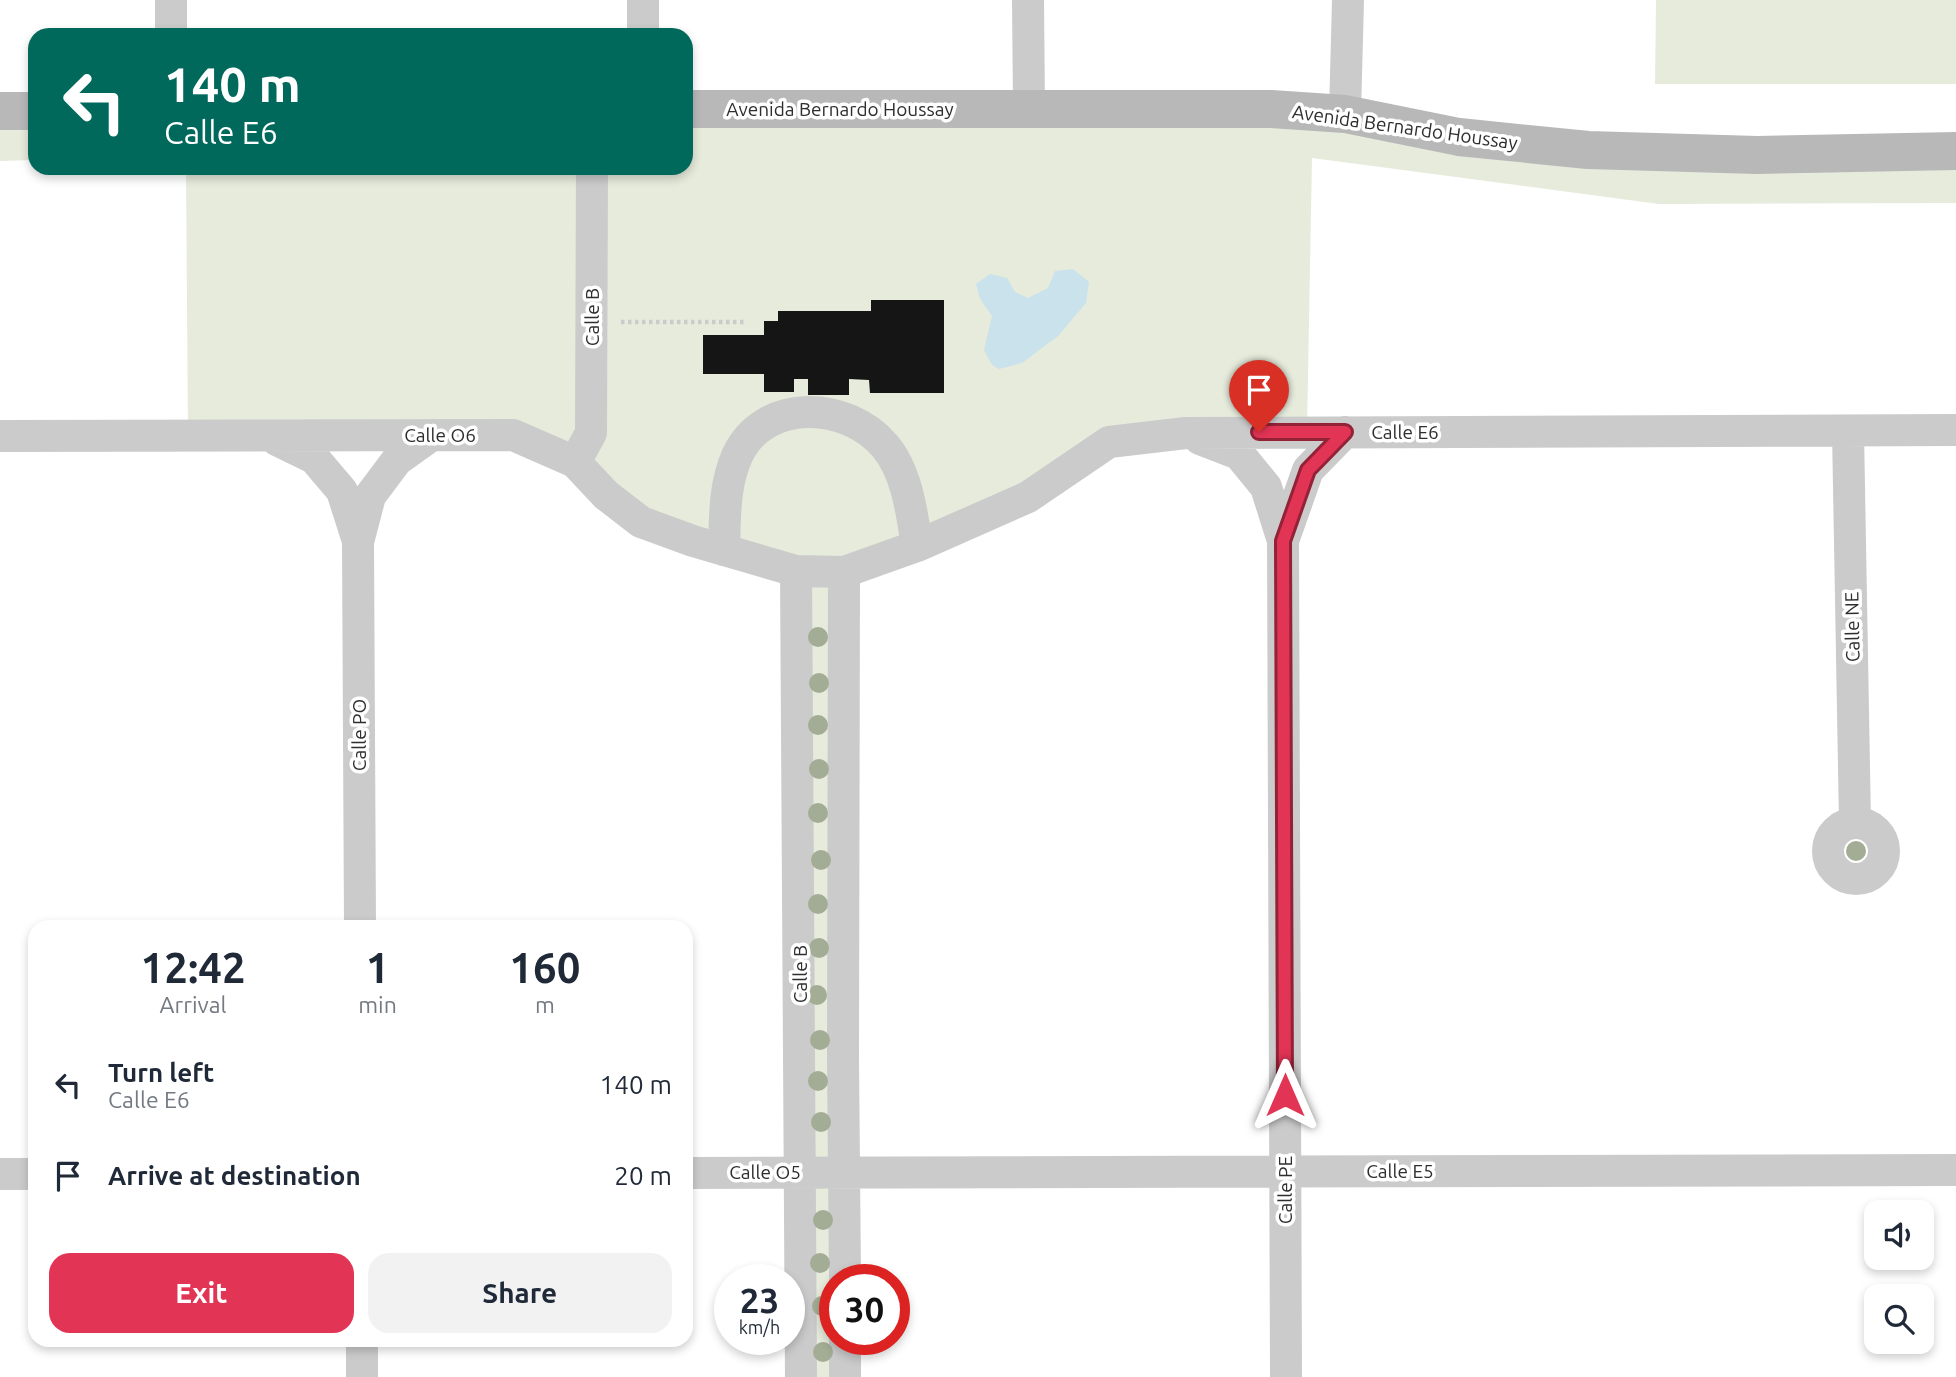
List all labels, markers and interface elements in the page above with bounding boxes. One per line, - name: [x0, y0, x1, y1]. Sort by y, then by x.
- icon: left: [49, 56, 140, 147]
- text: 140 m: [164, 56, 301, 111]
- street label: Avenida Bernardo Houssay: [726, 98, 954, 120]
- street label: Avenida Bernardo Houssay: [1291, 100, 1519, 154]
- text: Calle E6: [164, 114, 278, 150]
- street label: Calle B: [581, 288, 603, 346]
- pin: [1229, 360, 1289, 432]
- icon: arrive: [1240, 371, 1278, 409]
- street label: Calle E6: [1371, 421, 1439, 443]
- street label: Calle O6: [404, 424, 476, 446]
- street label: Calle NE: [1840, 592, 1864, 662]
- street label: Calle PO: [348, 699, 370, 771]
- text: 12:42: [141, 944, 246, 991]
- text: 1: [366, 944, 389, 991]
- text: 160: [509, 944, 580, 991]
- street label: Calle B: [789, 945, 811, 1003]
- text: Arrival: [160, 992, 227, 1017]
- text: min: [358, 992, 397, 1017]
- text: m: [535, 992, 555, 1017]
- text: Turn left: [108, 1058, 214, 1087]
- position arrow: [1248, 1058, 1322, 1132]
- icon: left: [49, 1066, 87, 1104]
- text: 140 m: [600, 1070, 672, 1099]
- text: Calle E6: [108, 1087, 190, 1112]
- street label: Calle PE: [1274, 1156, 1296, 1224]
- icon: arrive: [49, 1157, 87, 1195]
- street label: Calle E5: [1366, 1160, 1434, 1182]
- text: Arrive at destination: [108, 1161, 361, 1190]
- text: 20 m: [614, 1161, 672, 1190]
- street label: Calle O5: [729, 1161, 801, 1183]
- map controls: [1864, 1200, 1934, 1354]
- button: sound: [1864, 1200, 1934, 1270]
- button: Exit: [49, 1253, 354, 1333]
- button: Share: [368, 1253, 672, 1333]
- speed limit sign: 30: [819, 1264, 910, 1355]
- text: 23: [740, 1280, 779, 1320]
- button: search: [1864, 1284, 1934, 1354]
- text: km/h: [739, 1317, 780, 1337]

